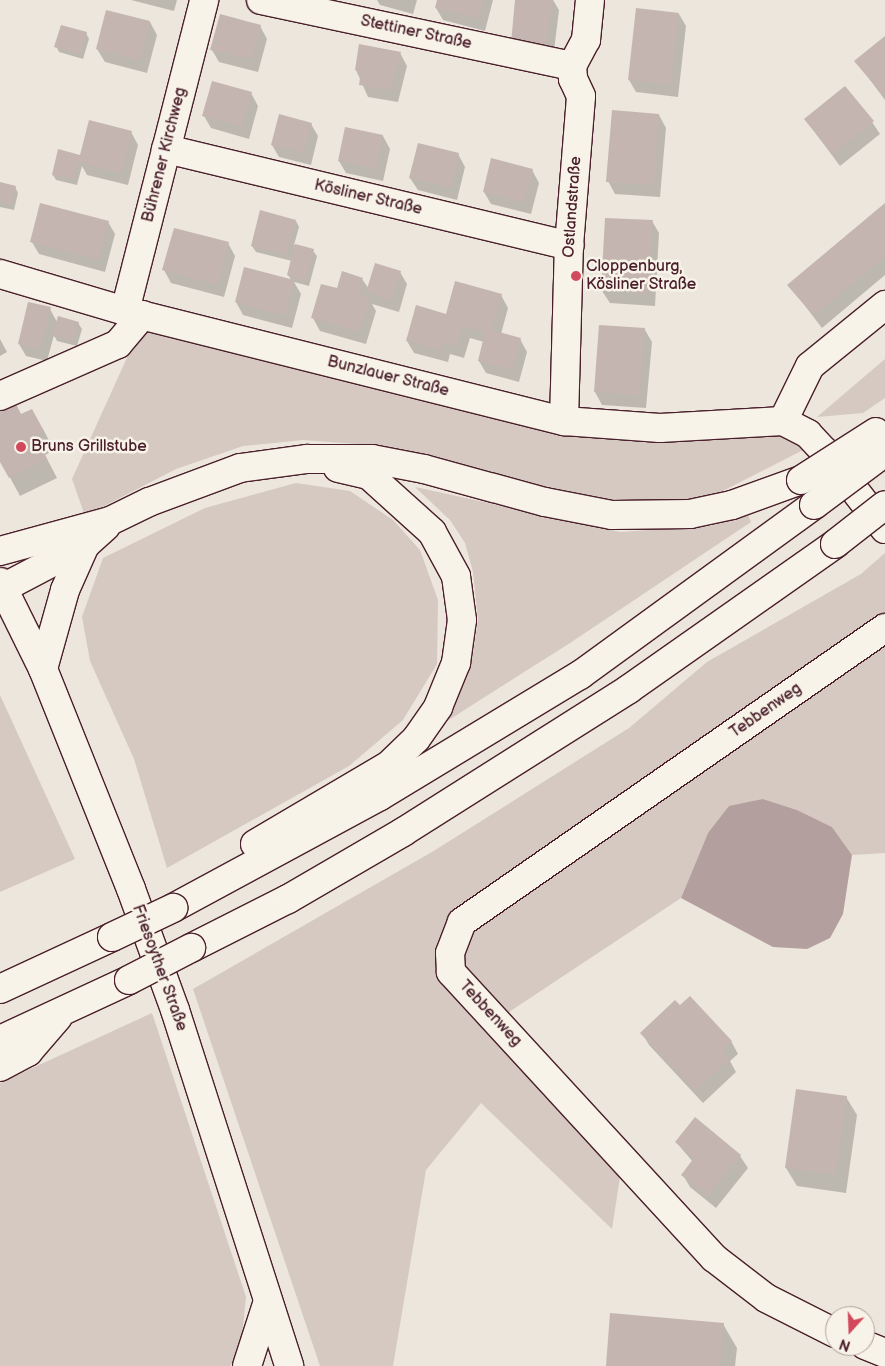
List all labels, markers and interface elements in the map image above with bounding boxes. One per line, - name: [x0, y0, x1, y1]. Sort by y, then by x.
- street label: Stettiner Straße: [359, 12, 473, 54]
- street label: Bührener Kirchweg: [139, 86, 191, 224]
- street label: Ostlandstraße: [560, 156, 586, 258]
- street label: Kösliner Straße: [312, 176, 424, 220]
- place label: Cloppenburg, Kösliner Straße: [586, 257, 697, 295]
- marker: Cloppenburg, Kösliner Straße: [570, 270, 582, 282]
- street label: Bunzlauer Straße: [325, 353, 451, 401]
- place label: Bruns Grillstube: [31, 437, 147, 457]
- marker: Bruns Grillstube: [15, 441, 27, 453]
- street label: Tebbenweg: [726, 679, 806, 743]
- street label: Friesoyther Straße: [127, 902, 191, 1034]
- street label: Tebbenweg: [455, 977, 525, 1051]
- north arrow: [825, 1306, 875, 1356]
- text: N: [837, 1335, 853, 1354]

